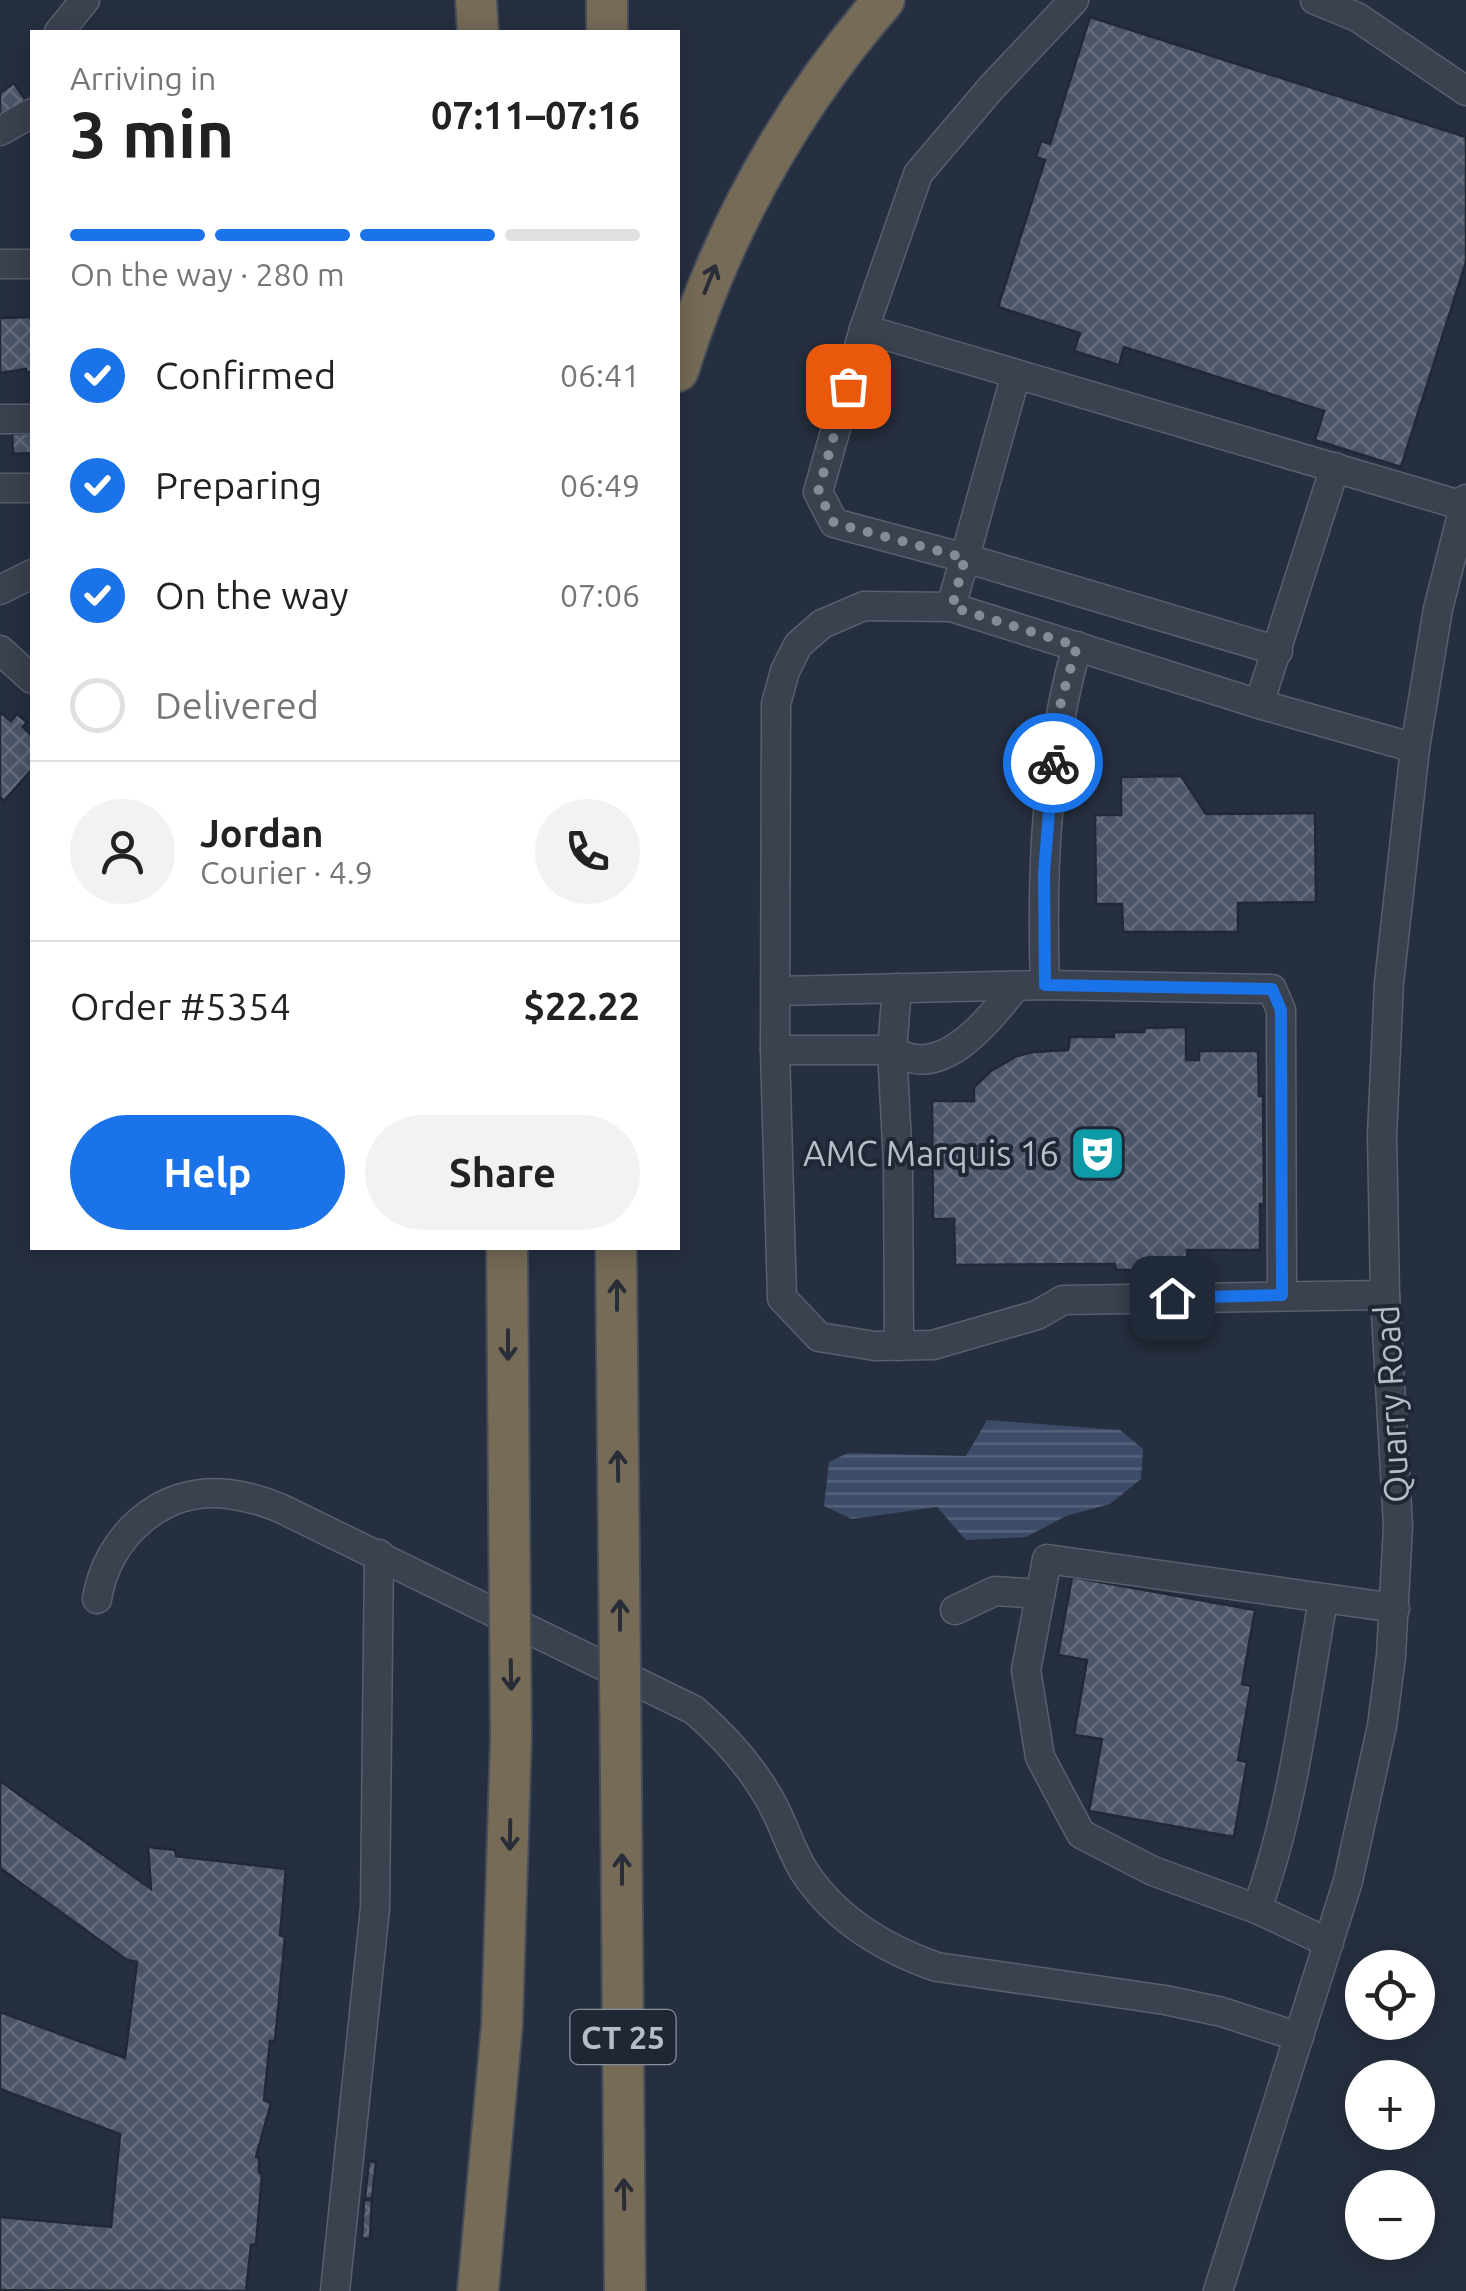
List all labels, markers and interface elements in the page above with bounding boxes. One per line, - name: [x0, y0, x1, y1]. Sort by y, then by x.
- text: Arriving in: [70, 60, 216, 96]
- text: 07:11–07:16: [431, 94, 640, 136]
- text: 3 min: [70, 97, 234, 170]
- text: On the way · 280 m: [70, 256, 345, 292]
- one-way arrow: [703, 264, 721, 295]
- pin: [806, 344, 891, 429]
- icon: check: [70, 348, 125, 403]
- text: Confirmed: [155, 354, 336, 396]
- text: 06:41: [560, 357, 640, 393]
- icon: bag: [821, 359, 876, 414]
- icon: check: [70, 458, 125, 513]
- text: Preparing: [155, 464, 322, 506]
- text: 06:49: [560, 467, 640, 503]
- icon: check: [70, 568, 125, 623]
- text: On the way: [155, 574, 348, 616]
- text: 07:06: [560, 577, 640, 613]
- text: Delivered: [155, 684, 319, 726]
- courier: [1003, 713, 1103, 813]
- icon: bike: [1026, 736, 1081, 791]
- button: person: [70, 799, 175, 904]
- button: phone: [535, 799, 640, 904]
- text: Jordan: [200, 812, 324, 854]
- text: Courier · 4.9: [200, 854, 373, 890]
- text: Order #5354: [70, 985, 291, 1027]
- text: $22.22: [523, 985, 640, 1027]
- button: Help: [70, 1115, 345, 1230]
- button: Share: [365, 1115, 640, 1230]
- theatre icon: AMC Marquis 16: [1068, 1123, 1128, 1183]
- place label: AMC Marquis 16: [803, 1133, 1059, 1173]
- pin: [1130, 1256, 1215, 1341]
- icon: home: [1145, 1271, 1200, 1326]
- one-way arrow: [608, 1279, 626, 1312]
- street label: Quarry Road: [1366, 1304, 1416, 1504]
- one-way arrow: [498, 1328, 518, 1360]
- one-way arrow: [608, 1451, 628, 1484]
- one-way arrow: [610, 1600, 629, 1632]
- one-way arrow: [501, 1658, 520, 1690]
- one-way arrow: [501, 1818, 520, 1850]
- one-way arrow: [612, 1853, 631, 1885]
- map controls: [1345, 1950, 1435, 2260]
- button: locate: [1345, 1950, 1435, 2040]
- road number: CT 25: [570, 2010, 676, 2064]
- button: +: [1345, 2060, 1435, 2150]
- button: −: [1345, 2170, 1435, 2260]
- one-way arrow: [614, 2178, 634, 2210]

